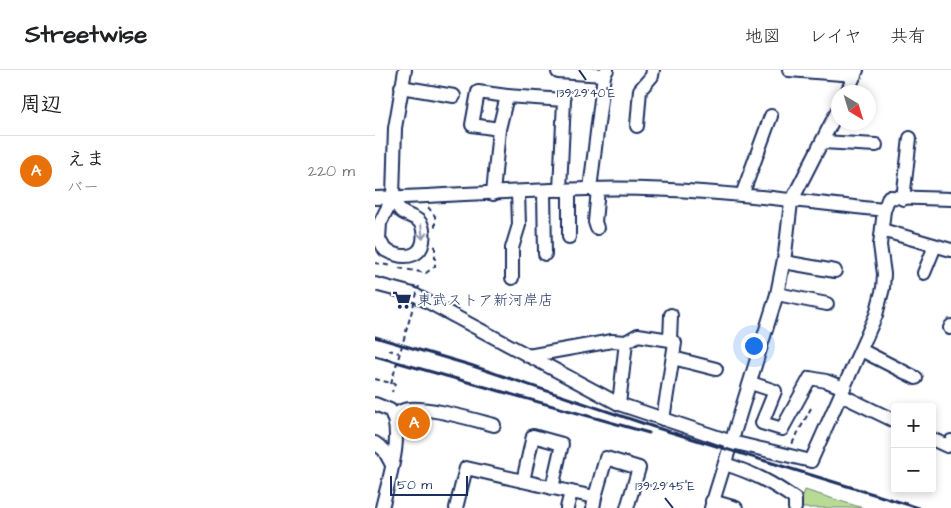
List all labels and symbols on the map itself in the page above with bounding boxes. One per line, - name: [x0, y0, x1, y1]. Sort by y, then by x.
- text: 139°29'40"E: [557, 85, 615, 102]
- north arrow: [831, 85, 876, 130]
- one-way arrow: [417, 223, 427, 239]
- supermarket icon: 東武ストア新河岸店: [391, 289, 413, 311]
- place label: 東武ストア新河岸店: [417, 290, 553, 311]
- your location: [741, 333, 767, 359]
- pin: A: [398, 404, 430, 442]
- scale bar: [390, 473, 467, 496]
- text: 139°29'45"E: [635, 478, 695, 495]

